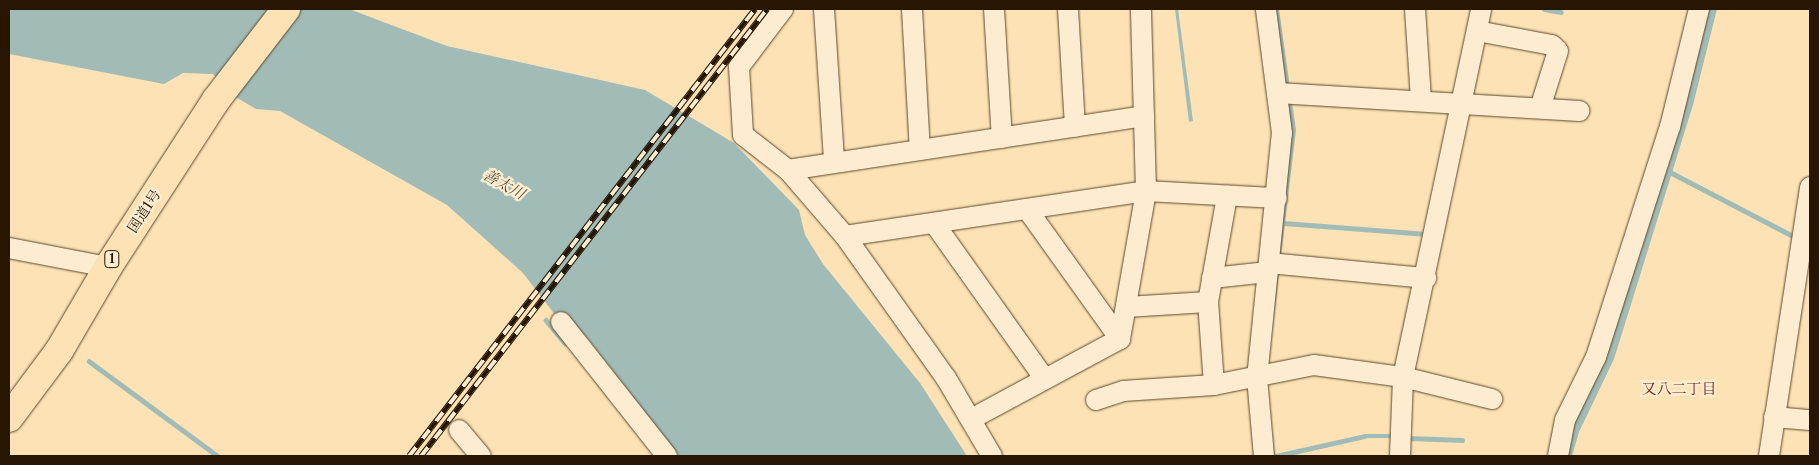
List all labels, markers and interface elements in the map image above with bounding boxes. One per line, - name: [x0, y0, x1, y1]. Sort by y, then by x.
- water label: 善太川: [480, 165, 528, 203]
- street label: 国道1号: [124, 186, 164, 236]
- road number: 1: [103, 250, 121, 268]
- district label: 又八二丁目: [1642, 380, 1716, 398]

